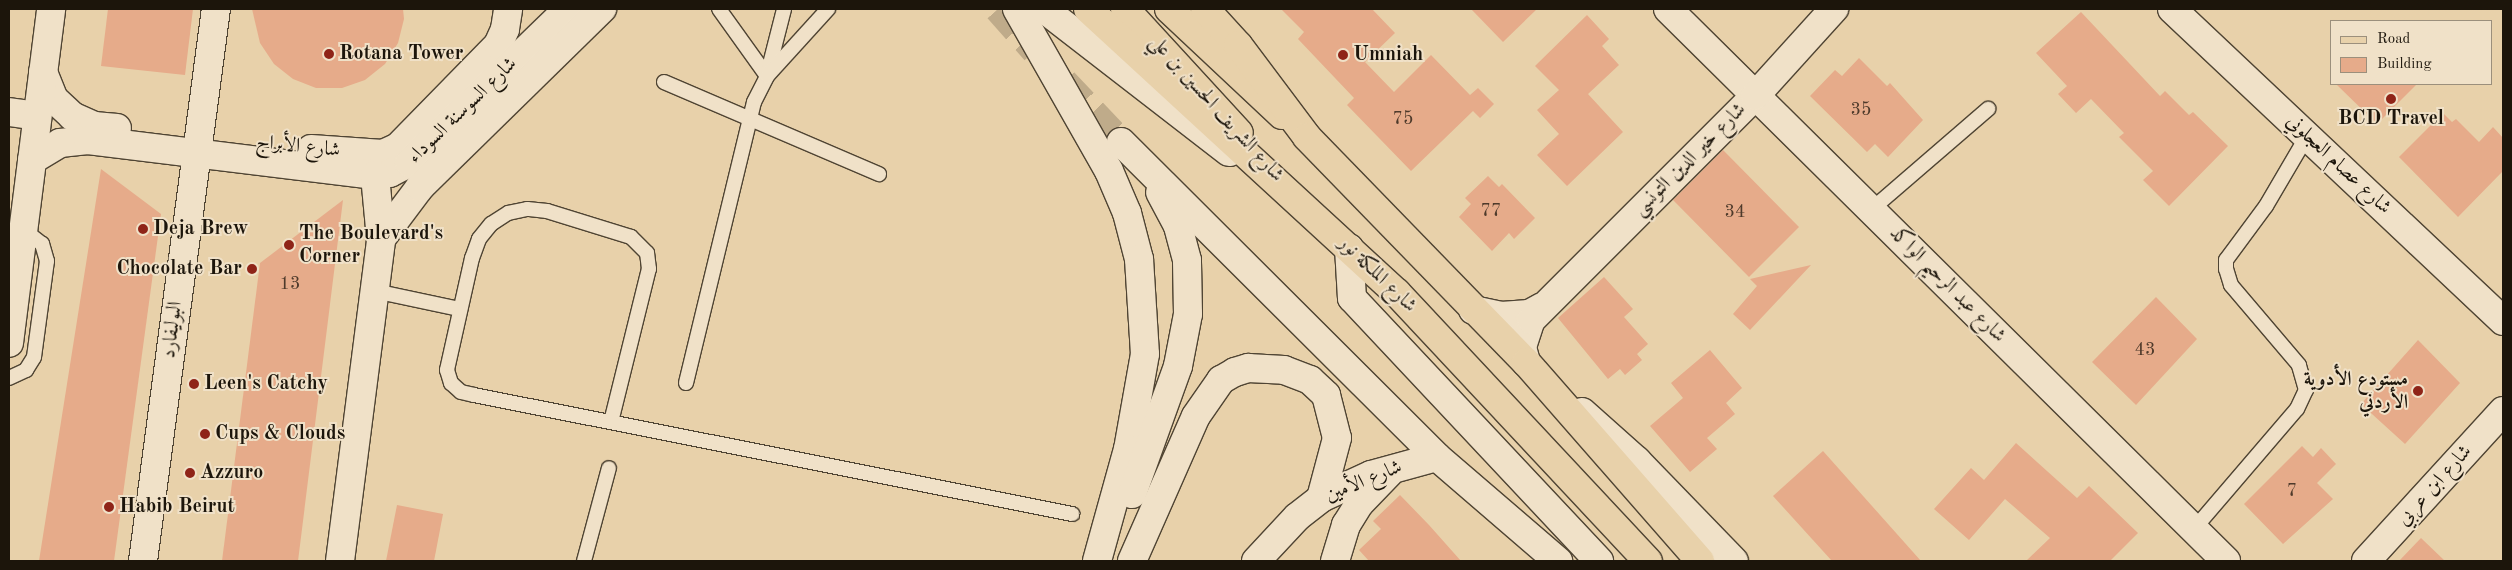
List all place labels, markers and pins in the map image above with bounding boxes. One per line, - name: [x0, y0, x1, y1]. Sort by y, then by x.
- place label: Rotana Tower: [339, 42, 463, 66]
- place label: Umniah: [1353, 43, 1423, 67]
- marker: Rotana Tower: [323, 48, 335, 60]
- marker: Umniah: [1337, 49, 1349, 61]
- marker: BCD Travel: [2385, 93, 2397, 105]
- place label: BCD Travel: [2338, 107, 2444, 131]
- place label: Deja Brew: [153, 217, 248, 241]
- place label: The Boulevard's Corner: [299, 222, 443, 269]
- marker: Deja Brew: [137, 223, 149, 235]
- marker: The Boulevard's Corner: [283, 239, 295, 251]
- place label: Chocolate Bar: [116, 257, 242, 281]
- marker: Chocolate Bar: [246, 263, 258, 275]
- place label: مستودع الأدوية الأردني: [2304, 368, 2408, 415]
- place label: Leen's Catchy: [204, 372, 328, 396]
- marker: Leen's Catchy: [188, 378, 200, 390]
- marker: مستودع الأدوية الأردني: [2412, 385, 2424, 397]
- place label: Cups & Clouds: [215, 422, 345, 446]
- marker: Cups & Clouds: [199, 428, 211, 440]
- place label: Azzuro: [200, 461, 263, 485]
- marker: Azzuro: [184, 467, 196, 479]
- place label: Habib Beirut: [119, 495, 235, 519]
- marker: Habib Beirut: [103, 501, 115, 513]

